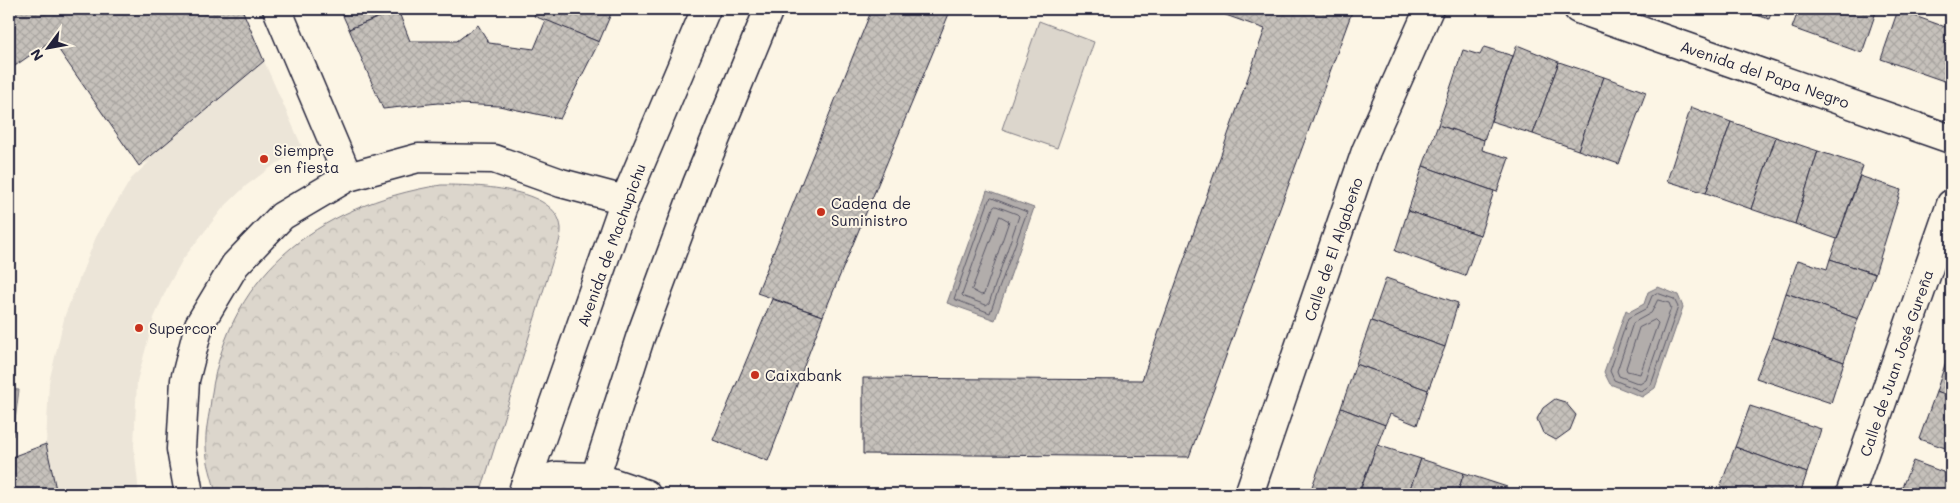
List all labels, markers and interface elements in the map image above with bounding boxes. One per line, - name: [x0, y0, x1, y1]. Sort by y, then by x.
- north arrow: [22, 22, 72, 72]
- street label: Avenida del Papa Negro: [1678, 36, 1852, 112]
- text: N: [26, 46, 47, 65]
- place label: Siempre en fiesta: [274, 140, 339, 177]
- marker: Siempre en fiesta: [258, 153, 270, 165]
- street label: Avenida de Machupichu: [572, 161, 650, 329]
- street label: Calle de El Algabeño: [1299, 174, 1367, 323]
- place label: Cadena de Suministro: [831, 193, 911, 230]
- marker: Cadena de Suministro: [815, 206, 827, 218]
- street label: Calle de Juan José Gureña: [1855, 267, 1937, 459]
- place label: Supercor: [149, 318, 217, 338]
- marker: Supercor: [133, 322, 145, 334]
- place label: Caixabank: [765, 365, 842, 385]
- marker: Caixabank: [749, 369, 761, 381]

